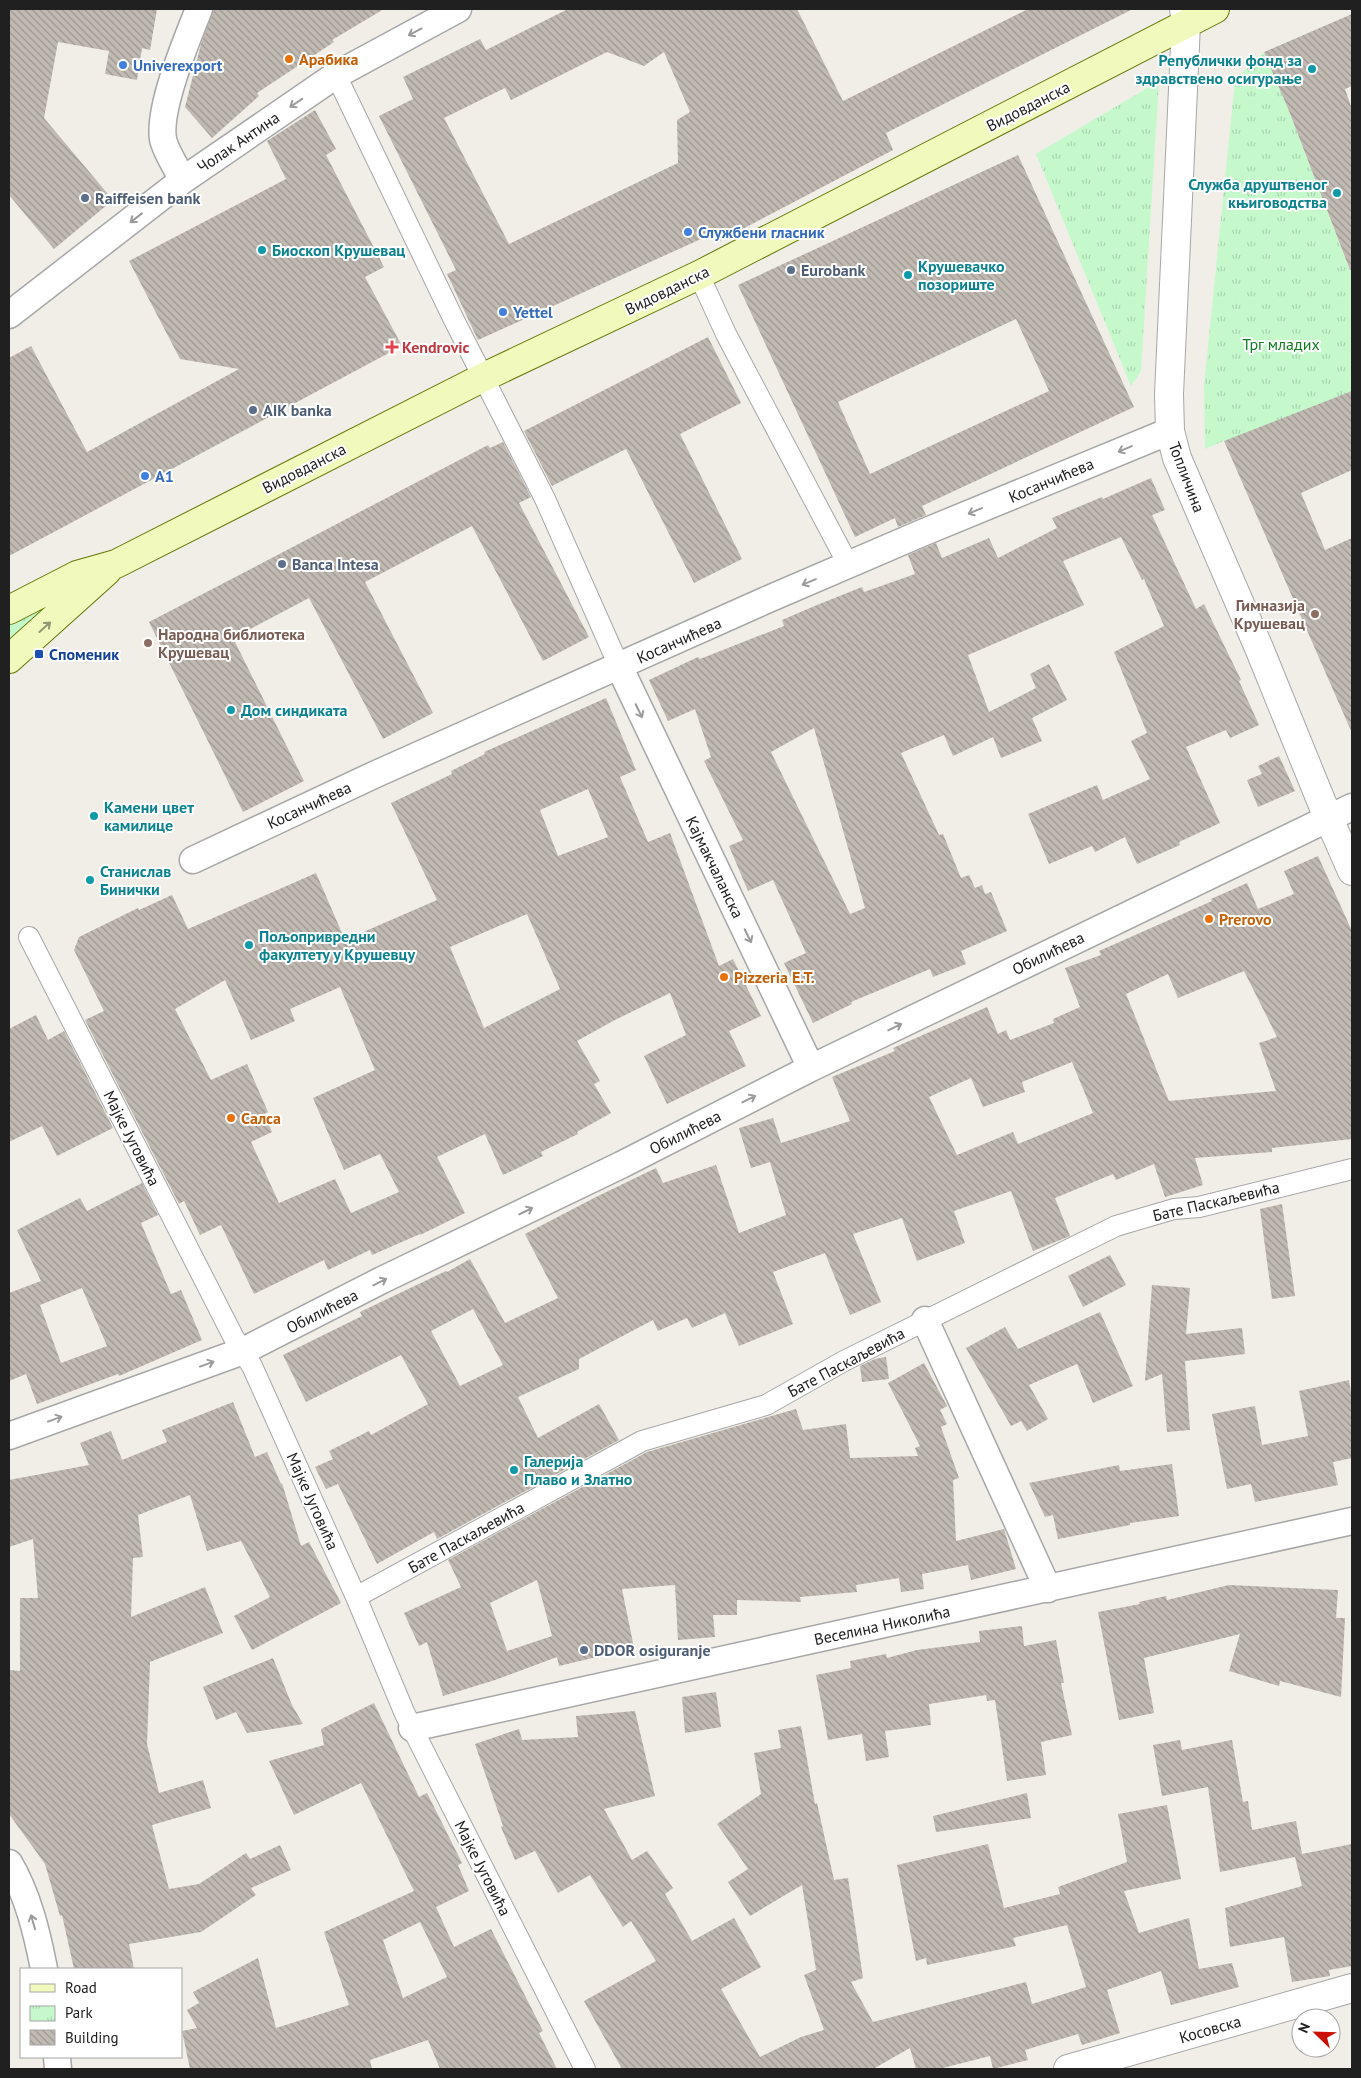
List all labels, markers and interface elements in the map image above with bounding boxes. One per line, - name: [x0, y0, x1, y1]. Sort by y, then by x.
- one-way arrow: [408, 27, 423, 37]
- place label: Арабика: [299, 49, 358, 69]
- place label: Републички фонд за здравствено осигурање: [1136, 50, 1302, 88]
- marker: Арабика: [283, 53, 295, 65]
- place label: Univerexport: [133, 55, 223, 75]
- marker: Univerexport: [117, 59, 129, 71]
- marker: Републички фонд за здравствено осигурање: [1306, 63, 1318, 75]
- street label: Видовданска: [983, 76, 1073, 136]
- one-way arrow: [289, 98, 303, 108]
- street label: Чолак Антина: [193, 107, 283, 177]
- place label: Служба друштвеног књиговодства: [1188, 174, 1328, 212]
- marker: Служба друштвеног књиговодства: [1331, 187, 1343, 199]
- place label: Raiffeisen bank: [95, 188, 200, 208]
- marker: Raiffeisen bank: [79, 192, 91, 204]
- one-way arrow: [129, 212, 142, 223]
- place label: Службени гласник: [698, 222, 825, 242]
- marker: Службени гласник: [682, 226, 694, 238]
- place label: Биоскоп Крушевац: [272, 240, 405, 260]
- marker: Биоскоп Крушевац: [256, 244, 268, 256]
- place label: Крушевачко позориште: [918, 256, 1005, 294]
- place label: Eurobank: [801, 260, 865, 280]
- street label: Видовданска: [622, 261, 712, 319]
- marker: Eurobank: [785, 264, 797, 276]
- marker: Крушевачко позориште: [902, 269, 914, 281]
- place label: Yettel: [512, 302, 553, 322]
- marker: Yettel: [497, 306, 509, 318]
- park label: Трг младих: [1242, 334, 1320, 354]
- place label: Kendrovic: [402, 337, 470, 357]
- marker: Kendrovic: [386, 341, 398, 353]
- place label: AIK banka: [263, 400, 332, 420]
- marker: AIK banka: [247, 404, 259, 416]
- street label: Видовданска: [259, 438, 349, 498]
- street label: Топличина: [1164, 439, 1210, 515]
- one-way arrow: [1118, 444, 1133, 454]
- street label: Косанчићева: [1005, 453, 1097, 507]
- place label: A1: [155, 466, 174, 486]
- marker: A1: [139, 470, 151, 482]
- one-way arrow: [968, 507, 983, 517]
- place label: Banca Intesa: [292, 554, 379, 574]
- marker: Banca Intesa: [276, 558, 288, 570]
- one-way arrow: [802, 579, 817, 588]
- place label: Гимназија Крушевац: [1234, 595, 1305, 633]
- marker: Гимназија Крушевац: [1309, 608, 1321, 620]
- street label: Косанчићева: [634, 612, 724, 668]
- one-way arrow: [39, 621, 52, 632]
- place label: Народна библиотека Крушевац: [158, 624, 305, 662]
- marker: Народна библиотека Крушевац: [142, 637, 154, 649]
- place label: Споменик: [49, 644, 119, 664]
- marker: Споменик: [33, 648, 45, 660]
- place label: Дом синдиката: [241, 700, 348, 720]
- one-way arrow: [635, 703, 645, 718]
- marker: Дом синдиката: [225, 704, 237, 716]
- street label: Косанчићева: [264, 777, 354, 833]
- place label: Камени цвет камилице: [104, 797, 194, 835]
- marker: Камени цвет камилице: [88, 810, 100, 822]
- street label: Кајмакчаланска: [682, 813, 748, 921]
- place label: Станислав Бинички: [100, 861, 171, 899]
- marker: Станислав Бинички: [84, 874, 96, 886]
- place label: Prerovo: [1219, 909, 1272, 929]
- marker: Prerovo: [1203, 913, 1215, 925]
- place label: Пољопривредни факултету у Крушевцу: [259, 926, 415, 964]
- street label: Обилићева: [1009, 927, 1087, 979]
- one-way arrow: [744, 928, 753, 943]
- marker: Пољопривредни факултету у Крушевцу: [243, 939, 255, 951]
- place label: Pizzeria E.T.: [734, 967, 815, 987]
- marker: Pizzeria E.T.: [718, 971, 730, 983]
- one-way arrow: [887, 1022, 902, 1031]
- street label: Мајке Југовића: [99, 1087, 165, 1189]
- one-way arrow: [742, 1094, 757, 1104]
- street label: Обилићева: [646, 1105, 724, 1159]
- place label: Салса: [241, 1108, 281, 1128]
- marker: Салса: [225, 1112, 237, 1124]
- street label: Бате Паскаљевића: [1151, 1177, 1281, 1225]
- one-way arrow: [518, 1206, 533, 1215]
- one-way arrow: [372, 1277, 387, 1287]
- street label: Обилићева: [283, 1284, 361, 1338]
- street label: Бате Паскаљевића: [784, 1323, 908, 1401]
- one-way arrow: [199, 1359, 215, 1368]
- one-way arrow: [46, 1414, 62, 1423]
- street label: Мајке Југовића: [283, 1449, 343, 1553]
- place label: Галерија Плаво и Златно: [524, 1451, 633, 1489]
- marker: Галерија Плаво и Златно: [508, 1464, 520, 1476]
- street label: Бате Паскаљевића: [404, 1497, 528, 1577]
- street label: Веселина Николића: [812, 1601, 952, 1649]
- place label: DDOR osiguranje: [594, 1640, 711, 1660]
- marker: DDOR osiguranje: [578, 1644, 590, 1656]
- street label: Мајке Југовића: [450, 1817, 516, 1919]
- one-way arrow: [27, 1914, 37, 1930]
- legend: [20, 1968, 182, 2058]
- text: Road: [65, 1978, 97, 1997]
- text: Park: [65, 2003, 93, 2022]
- north arrow: [1291, 2008, 1341, 2058]
- street label: Косовска: [1177, 2011, 1243, 2047]
- text: N: [1294, 2020, 1314, 2036]
- text: Building: [65, 2028, 119, 2047]

